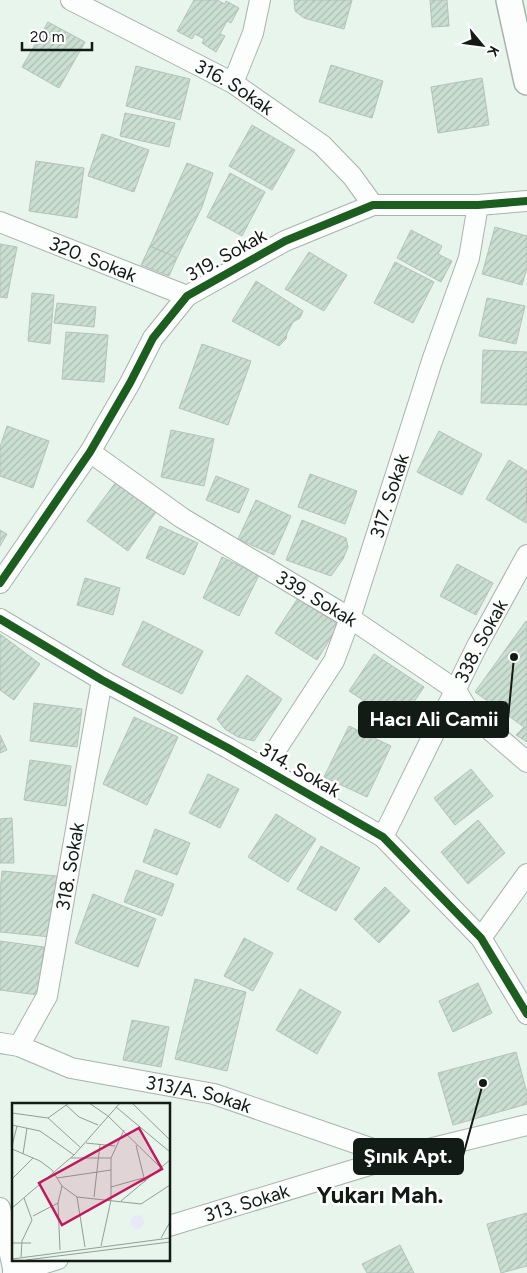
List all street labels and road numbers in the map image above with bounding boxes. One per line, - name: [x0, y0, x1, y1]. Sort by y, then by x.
- street label: 316. Sokak: [191, 54, 279, 120]
- street label: 319. Sokak: [182, 223, 271, 286]
- street label: 320. Sokak: [46, 231, 141, 287]
- street label: 317. Sokak: [365, 450, 414, 541]
- street label: 339. Sokak: [272, 565, 363, 632]
- street label: 338. Sokak: [449, 594, 512, 687]
- street label: 314. Sokak: [256, 738, 345, 803]
- street label: 318. Sokak: [51, 820, 89, 912]
- street label: 313/A. Sokak: [144, 1070, 255, 1118]
- street label: 313. Sokak: [201, 1178, 293, 1226]

